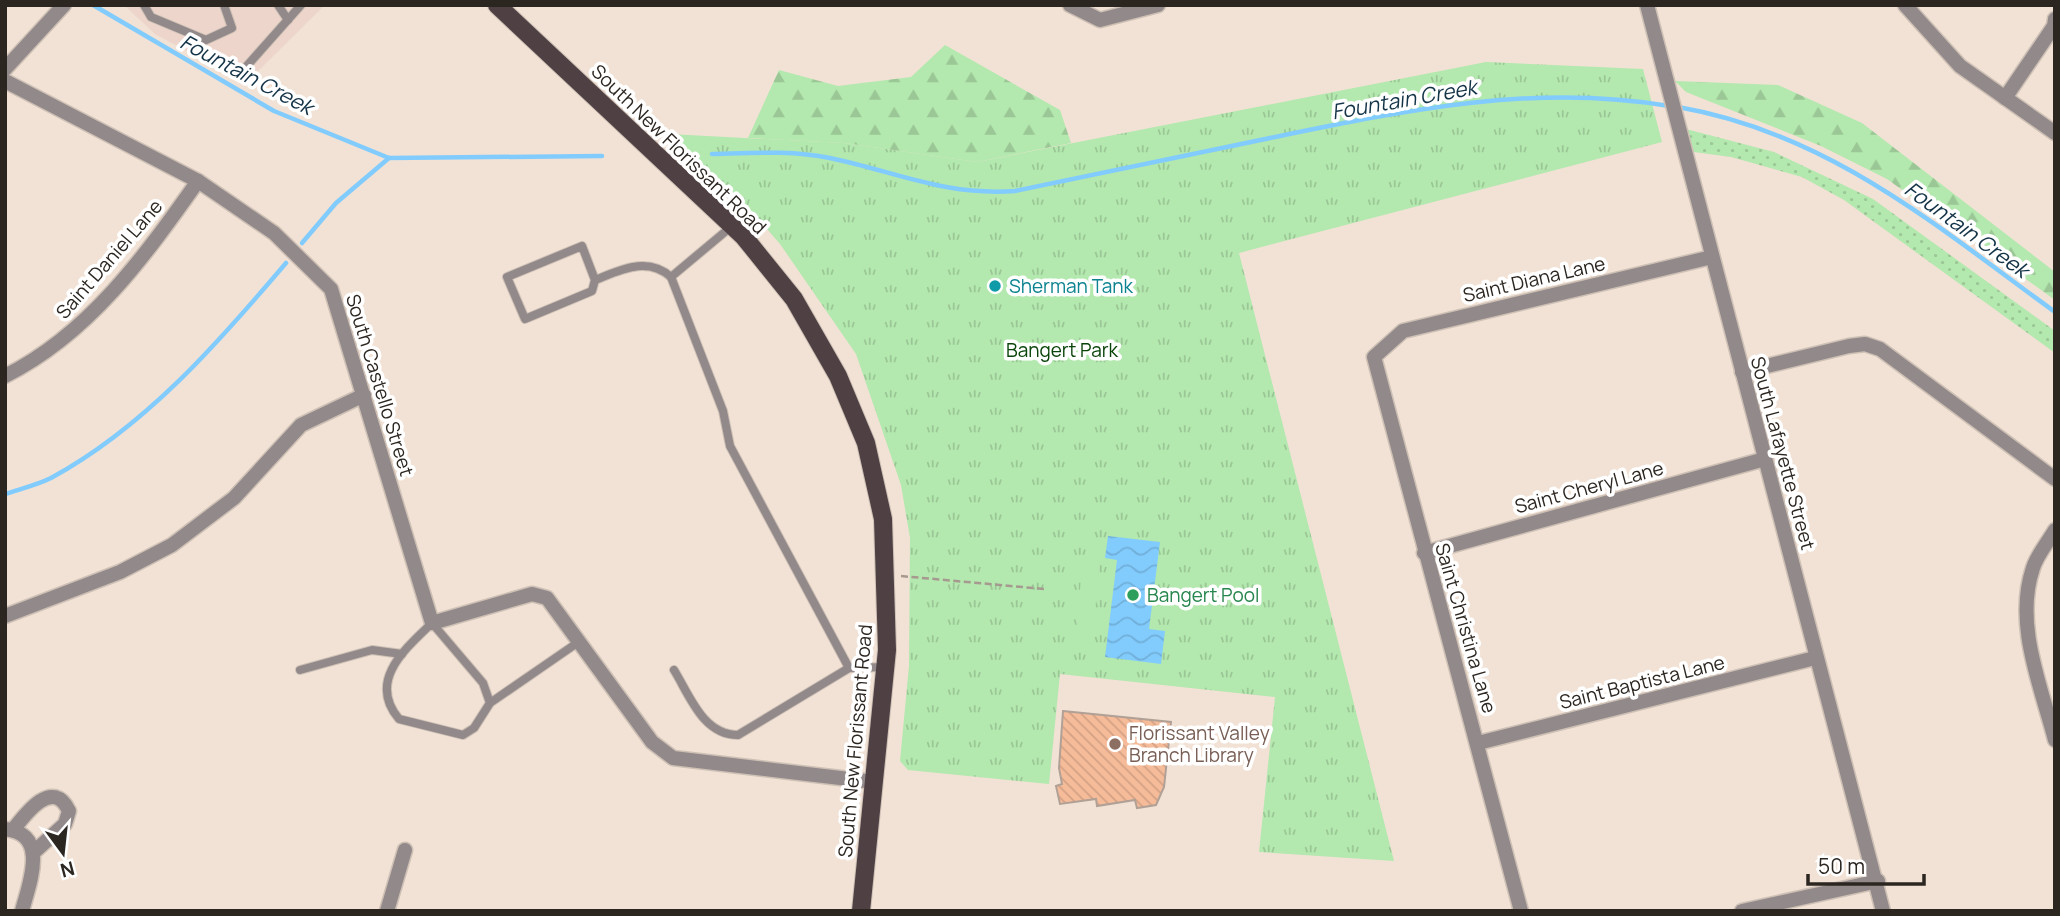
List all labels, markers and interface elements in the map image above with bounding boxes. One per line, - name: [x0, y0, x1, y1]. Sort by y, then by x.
- water label: Fountain Creek: [176, 27, 321, 122]
- street label: South New Florissant Road: [586, 58, 772, 240]
- water label: Fountain Creek: [1329, 72, 1481, 126]
- water label: Fountain Creek: [1899, 175, 2037, 285]
- street label: Saint Daniel Lane: [50, 194, 168, 324]
- street label: Saint Diana Lane: [1460, 250, 1608, 308]
- place label: Sherman Tank: [1009, 273, 1134, 299]
- marker: Sherman Tank: [987, 278, 1003, 294]
- street label: South Castello Street: [340, 291, 420, 479]
- park label: Bangert Park: [1006, 337, 1119, 363]
- street label: South Lafayette Street: [1745, 353, 1821, 553]
- street label: Saint Cheryl Lane: [1512, 455, 1666, 519]
- street label: Saint Christina Lane: [1429, 540, 1503, 716]
- place label: Bangert Pool: [1147, 582, 1259, 608]
- marker: Bangert Pool: [1125, 587, 1141, 603]
- street label: South New Florissant Road: [832, 623, 878, 859]
- street label: Saint Baptista Lane: [1557, 649, 1727, 715]
- place label: Florissant Valley Branch Library: [1129, 720, 1270, 768]
- marker: Florissant Valley Branch Library: [1107, 736, 1123, 752]
- north arrow: [28, 818, 98, 888]
- scale bar: [1808, 842, 1924, 886]
- text: 50 m: [1818, 852, 1865, 880]
- text: N: [57, 855, 77, 884]

